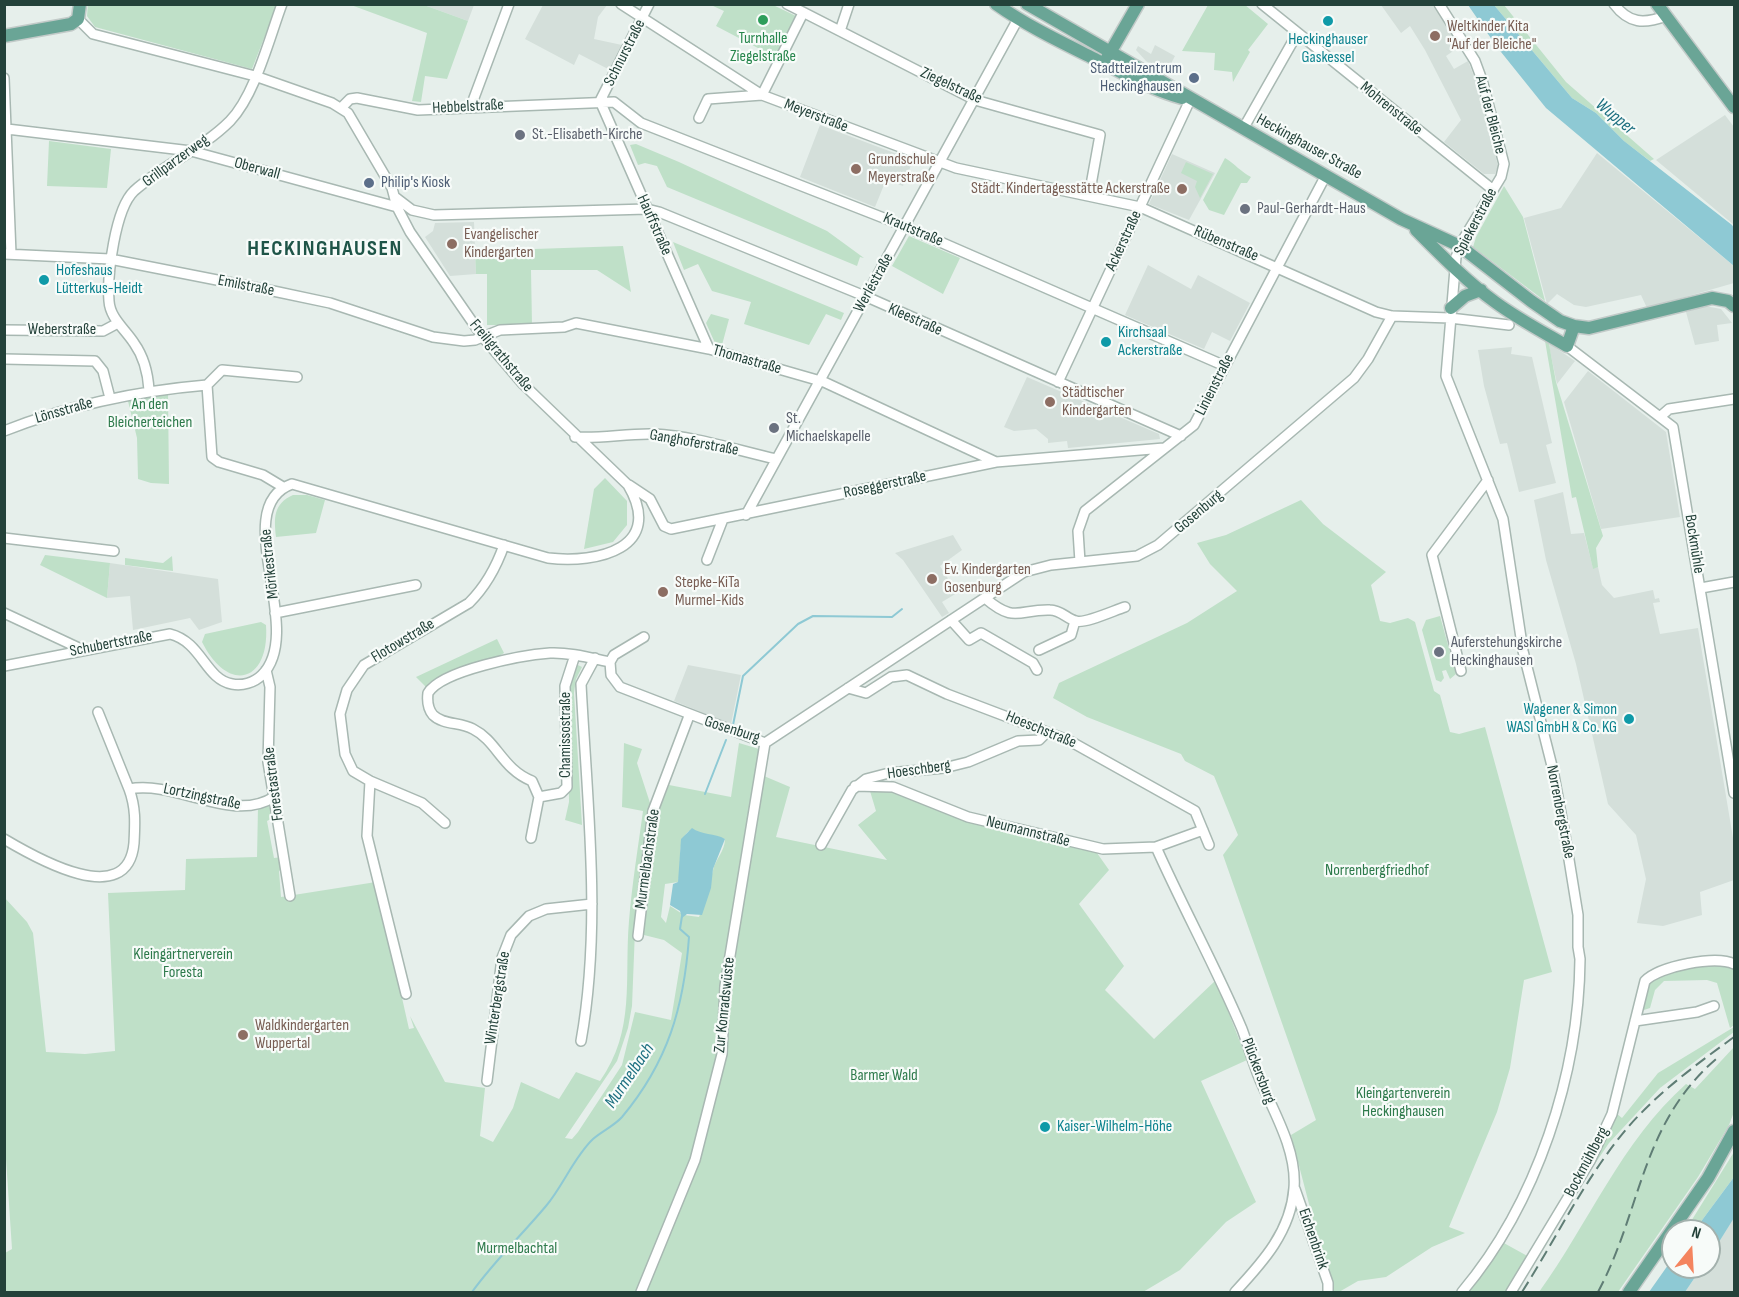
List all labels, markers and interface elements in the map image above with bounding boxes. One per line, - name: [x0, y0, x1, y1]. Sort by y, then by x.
- marker: Turnhalle Ziegelstraße: [756, 13, 770, 27]
- marker: Heckinghauser Gaskessel: [1321, 14, 1335, 28]
- street label: Schnurstraße: [600, 16, 650, 90]
- place label: Weltkinder Kita "Auf der Bleiche": [1447, 17, 1536, 55]
- place label: Turnhalle Ziegelstraße: [730, 29, 796, 67]
- marker: Weltkinder Kita "Auf der Bleiche": [1428, 29, 1442, 43]
- place label: Heckinghauser Gaskessel: [1288, 30, 1368, 68]
- place label: Stadtteilzentrum Heckinghausen: [1090, 59, 1182, 97]
- street label: Ziegelstraße: [917, 63, 985, 109]
- marker: Stadtteilzentrum Heckinghausen: [1187, 71, 1201, 85]
- street label: Auf der Bleiche: [1470, 74, 1510, 156]
- street label: Mohrenstraße: [1356, 78, 1426, 140]
- water label: Wupper: [1591, 94, 1639, 140]
- street label: Meyerstraße: [781, 95, 851, 137]
- street label: Hebbelstraße: [432, 96, 504, 118]
- street label: Heckinghauser Straße: [1253, 110, 1365, 184]
- place label: St.-Elisabeth-Kirche: [532, 125, 642, 145]
- marker: St.-Elisabeth-Kirche: [513, 128, 527, 142]
- street label: Grillparzerweg: [139, 130, 213, 192]
- place label: Grundschule Meyerstraße: [868, 150, 936, 188]
- street label: Oberwall: [232, 154, 282, 184]
- marker: Grundschule Meyerstraße: [849, 162, 863, 176]
- place label: Philip's Kiosk: [381, 173, 450, 193]
- marker: Philip's Kiosk: [362, 176, 376, 190]
- place label: Städt. Kindertagesstätte Ackerstraße: [971, 179, 1170, 199]
- marker: Städt. Kindertagesstätte Ackerstraße: [1175, 182, 1189, 196]
- street label: Spiekerstraße: [1450, 185, 1502, 259]
- street label: Hauffstraße: [632, 192, 676, 258]
- place label: Paul-Gerhardt-Haus: [1257, 199, 1366, 219]
- marker: Paul-Gerhardt-Haus: [1238, 202, 1252, 216]
- street label: Ackerstraße: [1102, 208, 1146, 274]
- street label: Krautstraße: [880, 209, 946, 251]
- street label: Rübenstraße: [1191, 222, 1261, 266]
- place label: Evangelischer Kindergarten: [464, 225, 539, 263]
- district label: HECKINGHAUSEN: [247, 236, 403, 262]
- marker: Evangelischer Kindergarten: [445, 237, 459, 251]
- street label: Werléstraße: [850, 250, 898, 316]
- place label: Hofeshaus Lütterkus-Heidt: [56, 261, 143, 299]
- street label: Emilstraße: [216, 271, 276, 301]
- marker: Hofeshaus Lütterkus-Heidt: [37, 273, 51, 287]
- street label: Kleestraße: [885, 300, 945, 340]
- street label: Freiligrathstraße: [465, 316, 537, 396]
- street label: Weberstraße: [28, 320, 96, 340]
- place label: Kirchsaal Ackerstraße: [1118, 323, 1182, 361]
- marker: Kirchsaal Ackerstraße: [1099, 335, 1113, 349]
- street label: Thomastraße: [710, 341, 784, 379]
- street label: Linienstraße: [1191, 351, 1239, 419]
- place label: Städtischer Kindergarten: [1062, 383, 1132, 421]
- street label: Lönsstraße: [33, 394, 95, 428]
- park label: An den Bleicherteichen: [108, 395, 192, 433]
- marker: Städtischer Kindergarten: [1043, 395, 1057, 409]
- place label: St. Michaelskapelle: [786, 409, 871, 447]
- marker: St. Michaelskapelle: [767, 421, 781, 435]
- street label: Ganghoferstraße: [648, 426, 740, 460]
- street label: Roseggerstraße: [842, 467, 928, 503]
- street label: Gosenburg: [1171, 486, 1227, 538]
- street label: Bockmühle: [1680, 513, 1708, 575]
- street label: Mörikestraße: [257, 528, 283, 600]
- place label: Ev. Kindergarten Gosenburg: [944, 560, 1031, 598]
- marker: Ev. Kindergarten Gosenburg: [925, 572, 939, 586]
- place label: Stepke-KiTa Murmel-Kids: [675, 573, 744, 611]
- marker: Stepke-KiTa Murmel-Kids: [656, 585, 670, 599]
- street label: Flotowstraße: [368, 615, 438, 667]
- street label: Schubertstraße: [68, 627, 154, 661]
- place label: Auferstehungskirche Heckinghausen: [1451, 633, 1562, 671]
- marker: Auferstehungskirche Heckinghausen: [1432, 645, 1446, 659]
- street label: Chamissostraße: [556, 692, 576, 778]
- place label: Wagener & Simon WASI GmbH & Co. KG: [1507, 700, 1617, 738]
- street label: Hoeschstraße: [1003, 707, 1079, 753]
- street label: Gosenburg: [702, 712, 762, 748]
- marker: Wagener & Simon WASI GmbH & Co. KG: [1622, 712, 1636, 726]
- street label: Forestastraße: [260, 746, 288, 822]
- street label: Hoeschberg: [886, 756, 952, 784]
- street label: Norrenbergstraße: [1542, 764, 1578, 860]
- street label: Lortzingstraße: [162, 779, 242, 815]
- street label: Murmelbachstraße: [631, 808, 665, 910]
- street label: Neumannstraße: [984, 812, 1072, 852]
- park label: Norrenbergfriedhof: [1325, 861, 1429, 881]
- park label: Kleingärtnerverein Foresta: [133, 945, 233, 983]
- street label: Winterbergstraße: [481, 950, 515, 1046]
- street label: Zur Konradswüste: [710, 956, 740, 1054]
- place label: Waldkindergarten Wuppertal: [255, 1016, 349, 1054]
- marker: Waldkindergarten Wuppertal: [236, 1028, 250, 1042]
- street label: Plückersburg: [1237, 1035, 1279, 1107]
- water label: Murmelbach: [600, 1039, 660, 1113]
- park label: Barmer Wald: [850, 1066, 918, 1086]
- park label: Kleingartenverein Heckinghausen: [1356, 1084, 1450, 1122]
- place label: Kaiser-Wilhelm-Höhe: [1057, 1117, 1172, 1137]
- marker: Kaiser-Wilhelm-Höhe: [1038, 1120, 1052, 1134]
- street label: Bockmühlberg: [1561, 1124, 1613, 1200]
- street label: Eichenbrink: [1294, 1206, 1332, 1272]
- north arrow: [1661, 1219, 1721, 1279]
- text: N: [1689, 1223, 1703, 1244]
- park label: Murmelbachtal: [477, 1239, 557, 1259]

